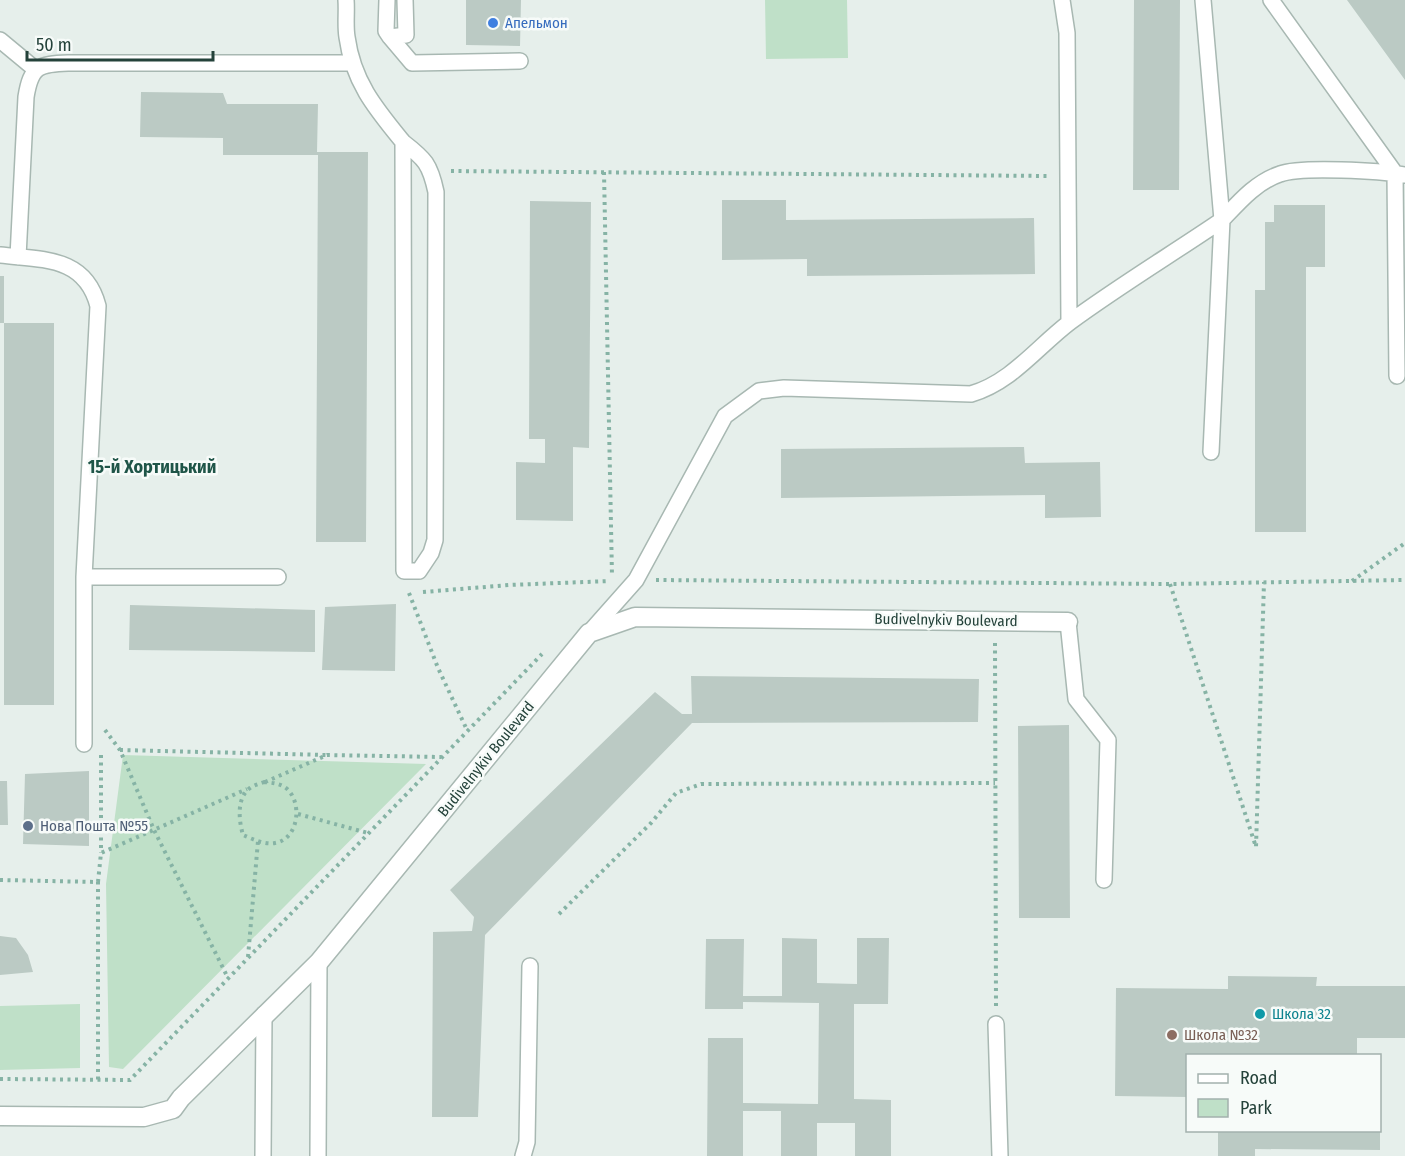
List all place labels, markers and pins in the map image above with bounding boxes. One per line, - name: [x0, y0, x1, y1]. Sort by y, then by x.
- place label: Апельмон: [505, 14, 568, 32]
- marker: Апельмон: [486, 16, 500, 30]
- place label: Нова Пошта №55: [40, 817, 148, 835]
- marker: Нова Пошта №55: [21, 819, 35, 833]
- place label: Школа 32: [1272, 1005, 1331, 1023]
- marker: Школа 32: [1253, 1007, 1267, 1021]
- place label: Школа №32: [1184, 1026, 1258, 1044]
- marker: Школа №32: [1165, 1028, 1179, 1042]

